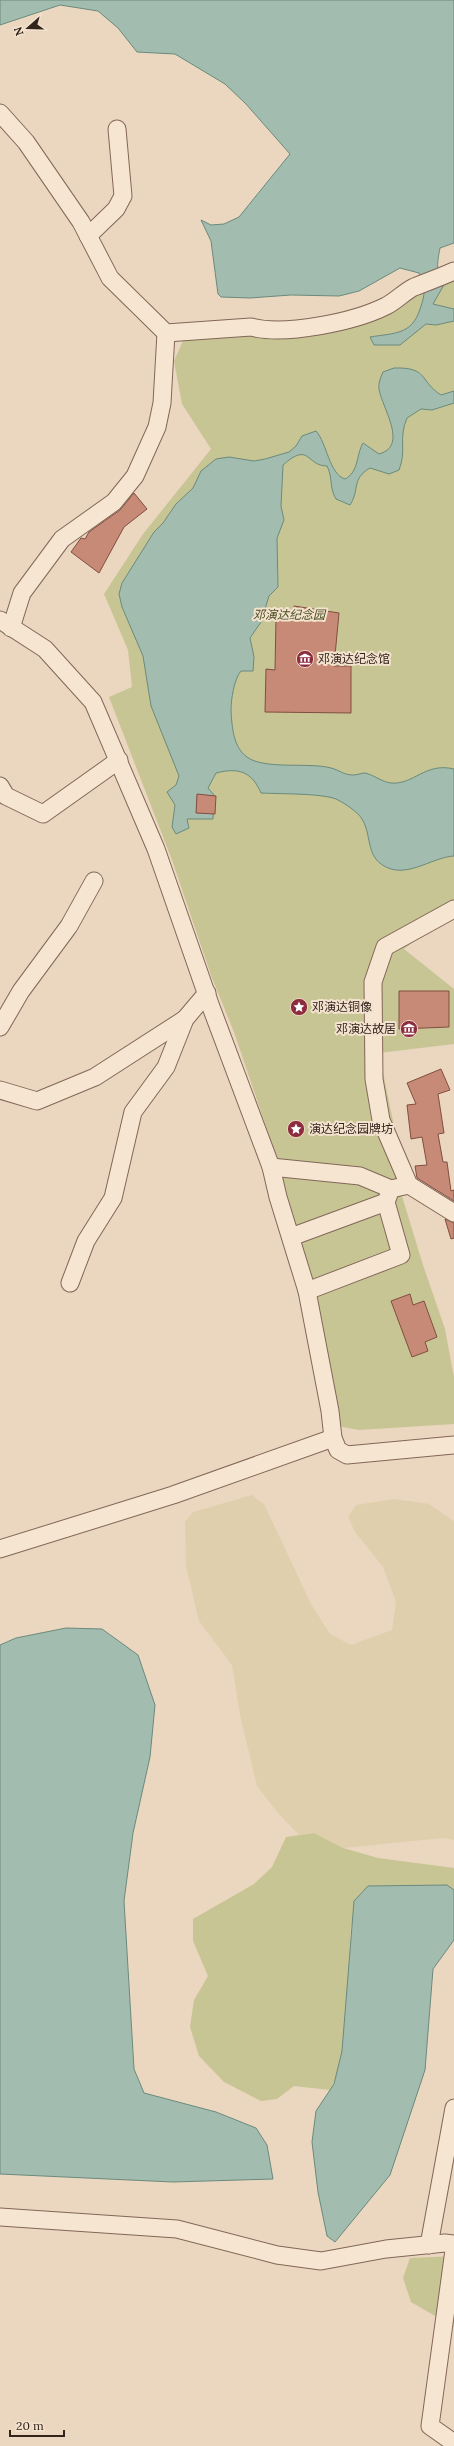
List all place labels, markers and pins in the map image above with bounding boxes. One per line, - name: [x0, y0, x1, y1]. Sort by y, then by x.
- museum icon: 邓演达纪念馆: [295, 649, 315, 669]
- place label: 邓演达纪念馆: [318, 651, 390, 666]
- place icon: 邓演达铜像: [289, 997, 309, 1017]
- place label: 邓演达铜像: [312, 999, 372, 1014]
- museum icon: 邓演达故居: [399, 1019, 419, 1039]
- place label: 邓演达故居: [336, 1021, 396, 1036]
- place icon: 演达纪念园牌坊: [286, 1119, 306, 1139]
- place label: 演达纪念园牌坊: [309, 1121, 393, 1136]

